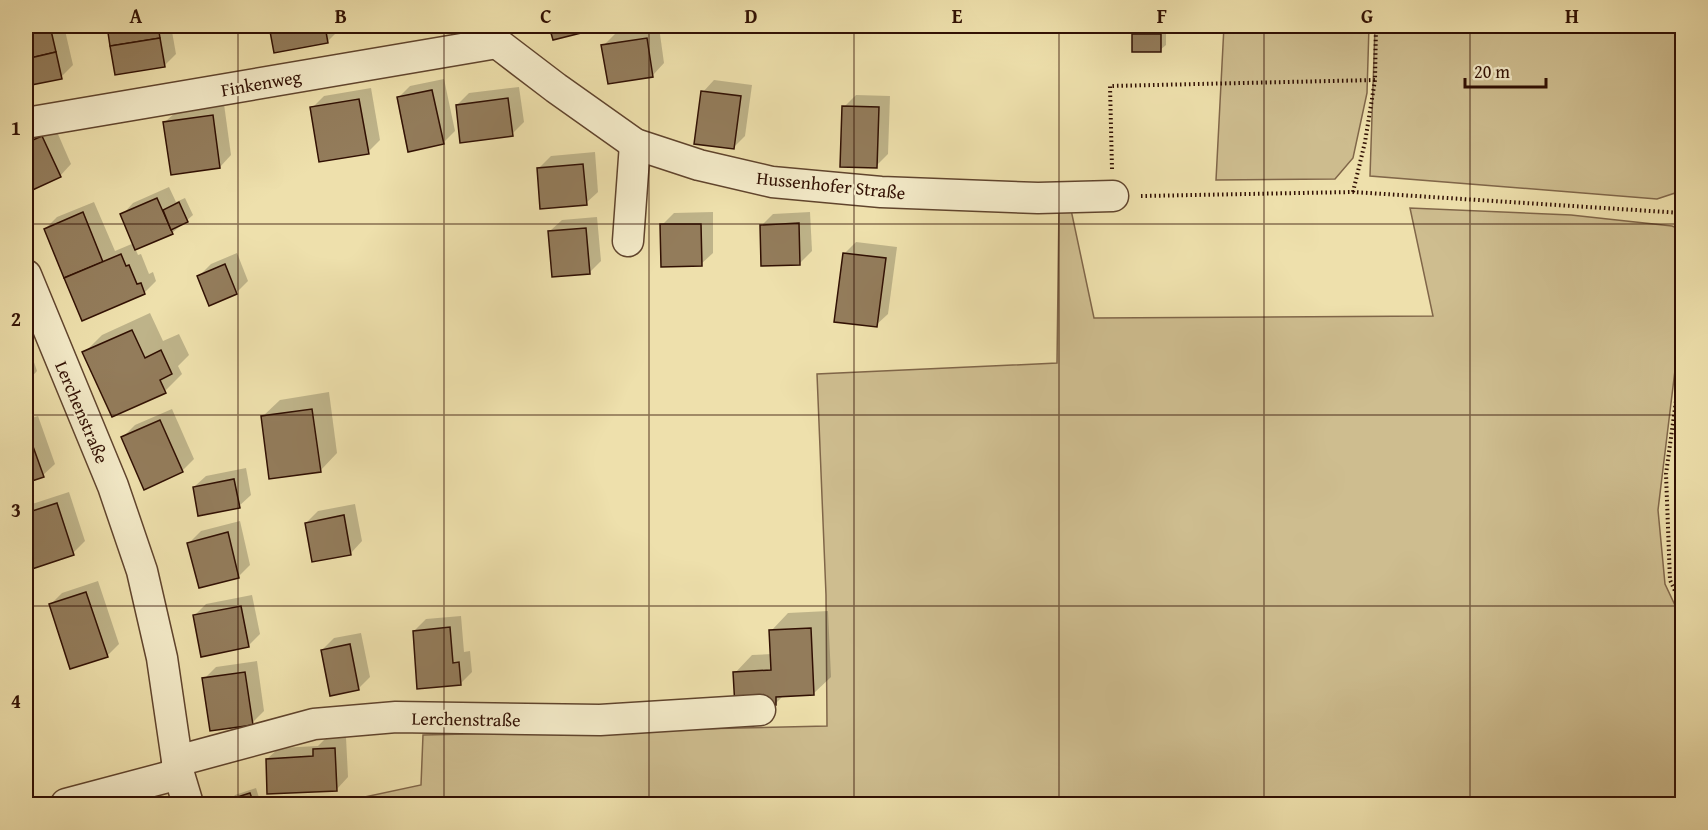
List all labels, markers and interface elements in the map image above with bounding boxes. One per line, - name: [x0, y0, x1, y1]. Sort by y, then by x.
- text: A: [130, 1, 143, 30]
- text: B: [335, 1, 347, 30]
- text: C: [540, 1, 552, 30]
- text: D: [744, 1, 758, 30]
- text: E: [952, 1, 963, 30]
- text: F: [1157, 1, 1167, 30]
- text: G: [1361, 1, 1373, 30]
- text: H: [1565, 1, 1579, 30]
- scale bar: [1465, 51, 1546, 89]
- text: 20 m: [1474, 58, 1510, 85]
- street label: Finkenweg: [219, 63, 303, 103]
- text: 1: [11, 113, 21, 142]
- street label: Hussenhofer Straße: [755, 164, 907, 206]
- text: 2: [11, 304, 21, 333]
- street label: Lerchenstraße: [48, 357, 116, 467]
- text: 3: [11, 495, 21, 524]
- text: 4: [11, 686, 21, 715]
- street label: Lerchenstraße: [411, 705, 521, 733]

